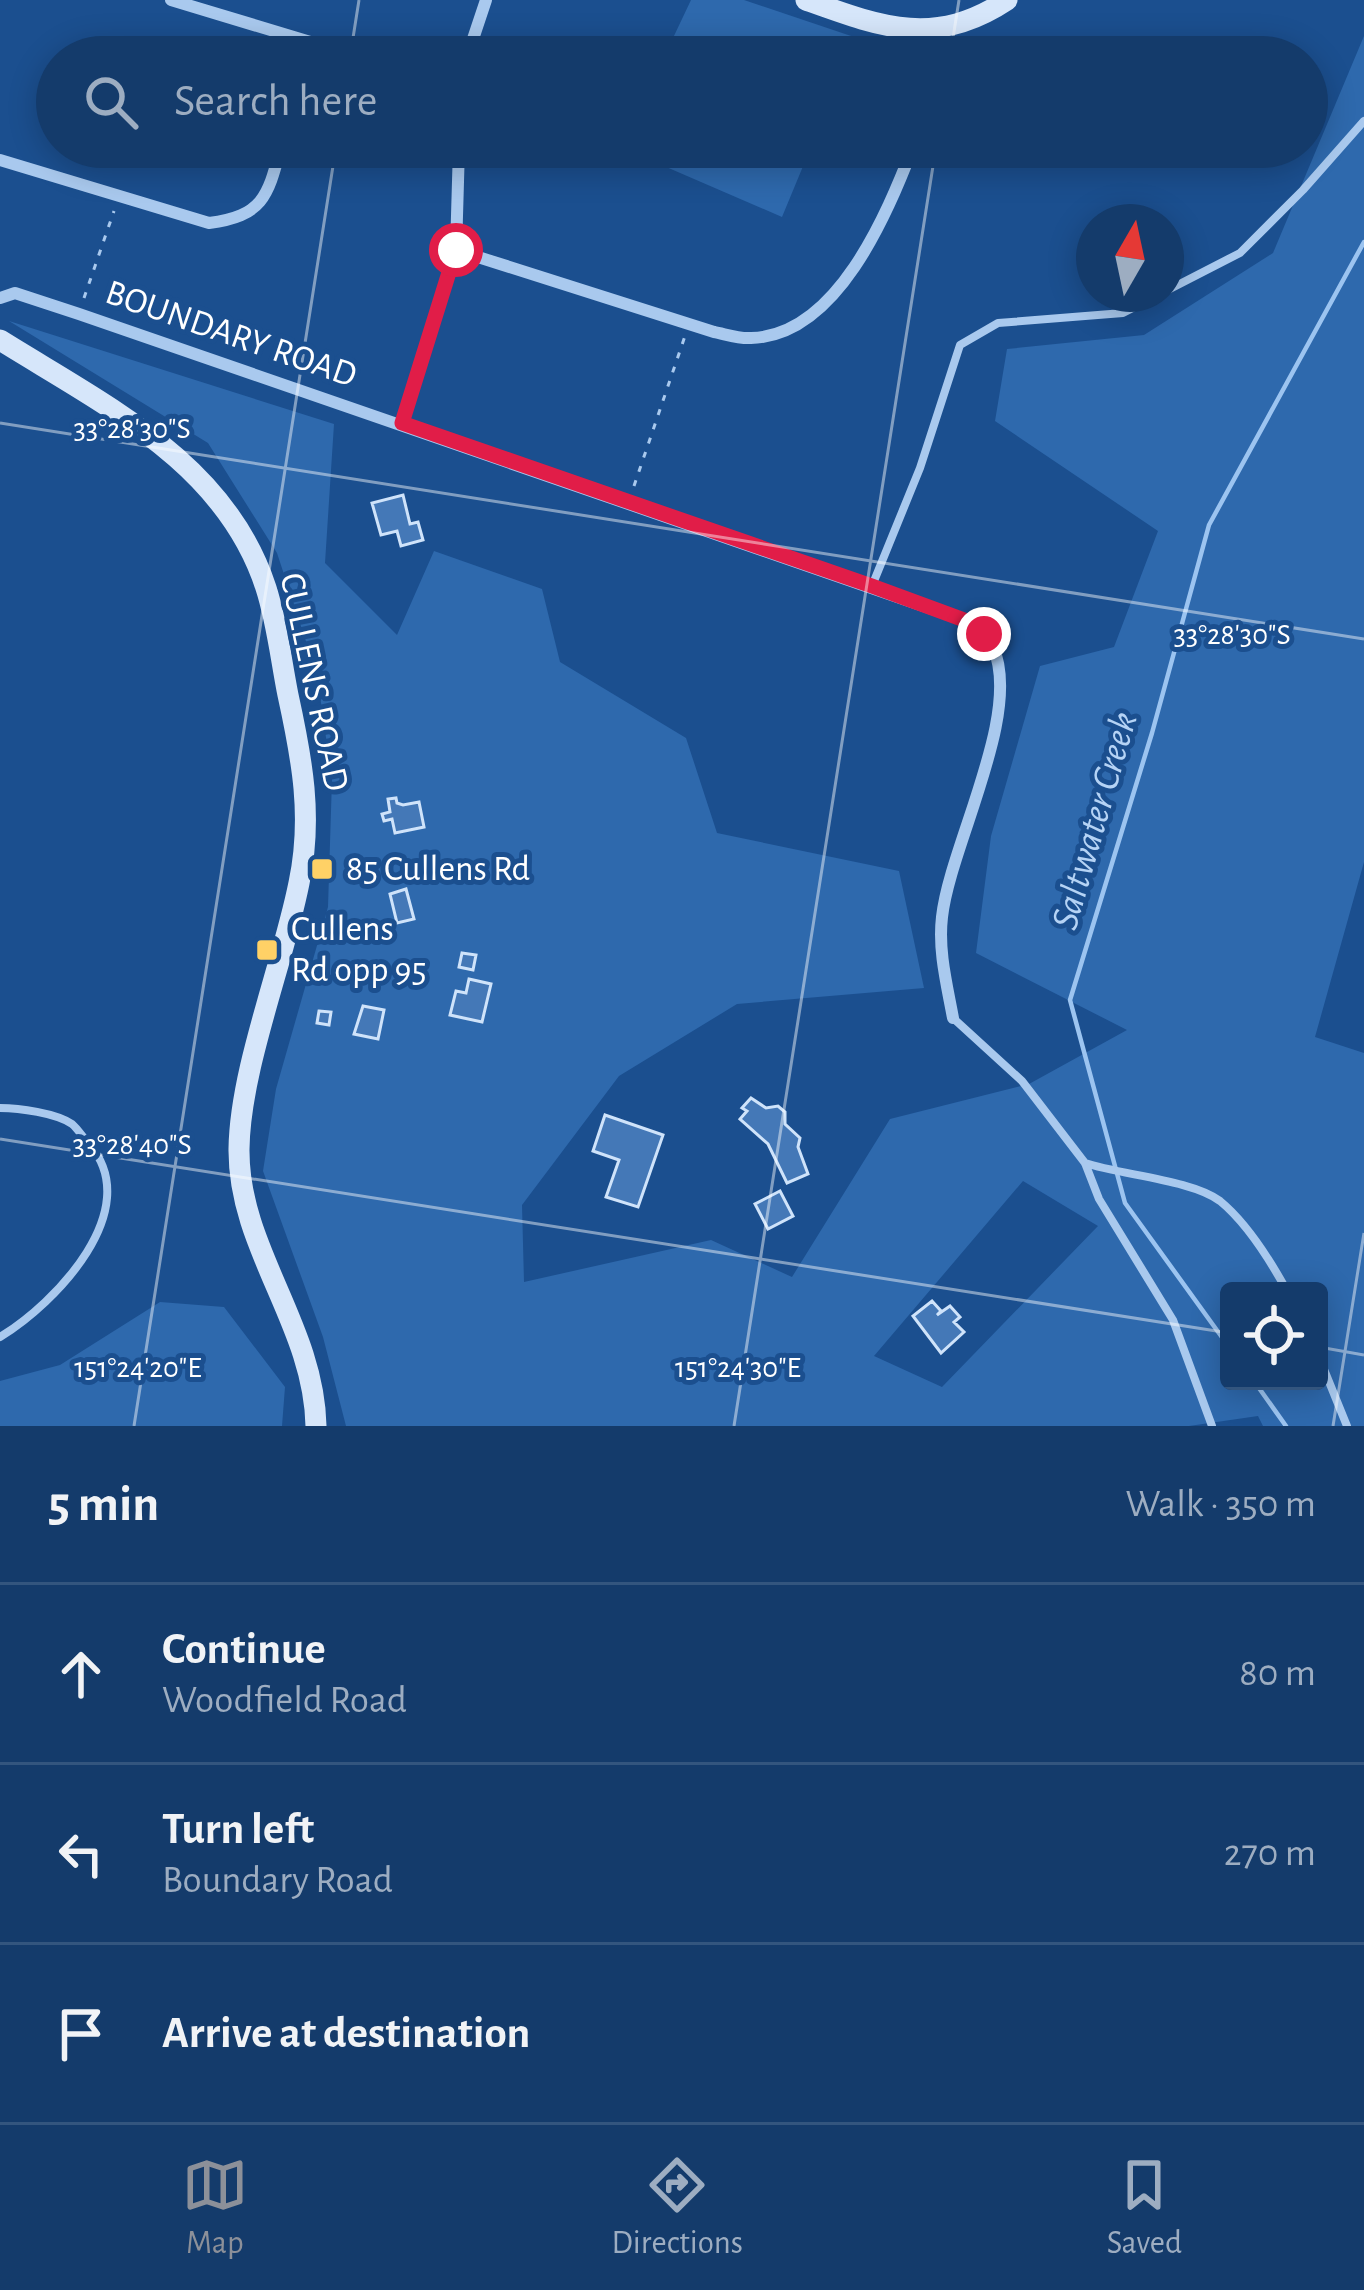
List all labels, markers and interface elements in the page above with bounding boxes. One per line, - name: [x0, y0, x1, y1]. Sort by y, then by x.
- search box: [36, 36, 1328, 168]
- icon: search: [78, 69, 144, 135]
- text: Search here: [174, 79, 377, 124]
- north arrow: [1076, 204, 1184, 312]
- route start: [429, 223, 483, 277]
- street label: BOUNDARY ROAD: [101, 274, 361, 394]
- text: 33°28'30"S: [73, 414, 191, 444]
- street label: CULLENS ROAD: [273, 570, 355, 794]
- route end: [957, 607, 1011, 661]
- text: 33°28'30"S: [1173, 620, 1291, 650]
- water label: Saltwater Creek: [1045, 708, 1145, 934]
- place label: 85 Cullens Rd: [346, 851, 530, 887]
- marker: 85 Cullens Rd: [309, 856, 335, 882]
- place label: Cullens Rd opp 95: [291, 911, 427, 988]
- marker: Cullens Rd opp 95: [254, 937, 280, 963]
- text: 33°28'40"S: [72, 1130, 192, 1160]
- map controls: [1220, 1282, 1328, 1390]
- button: locate: [1220, 1282, 1328, 1390]
- text: 151°24'20"E: [74, 1353, 202, 1383]
- text: 151°24'30"E: [675, 1353, 801, 1383]
- text: 5 min: [48, 1479, 159, 1530]
- text: Walk · 350 m: [1125, 1485, 1316, 1524]
- text: Continue: [162, 1627, 326, 1672]
- icon: ahead: [48, 1641, 114, 1707]
- text: 80 m: [1239, 1654, 1316, 1693]
- text: Woodfield Road: [162, 1681, 407, 1720]
- text: Turn left: [162, 1807, 314, 1852]
- icon: left: [48, 1821, 114, 1887]
- text: 270 m: [1224, 1834, 1316, 1873]
- text: Boundary Road: [162, 1861, 393, 1900]
- icon: arrive: [48, 2001, 114, 2067]
- text: Arrive at destination: [162, 2011, 530, 2056]
- tab: Map: [182, 2152, 248, 2264]
- tab: Directions: [611, 2152, 743, 2264]
- tab: Saved: [1107, 2152, 1182, 2264]

